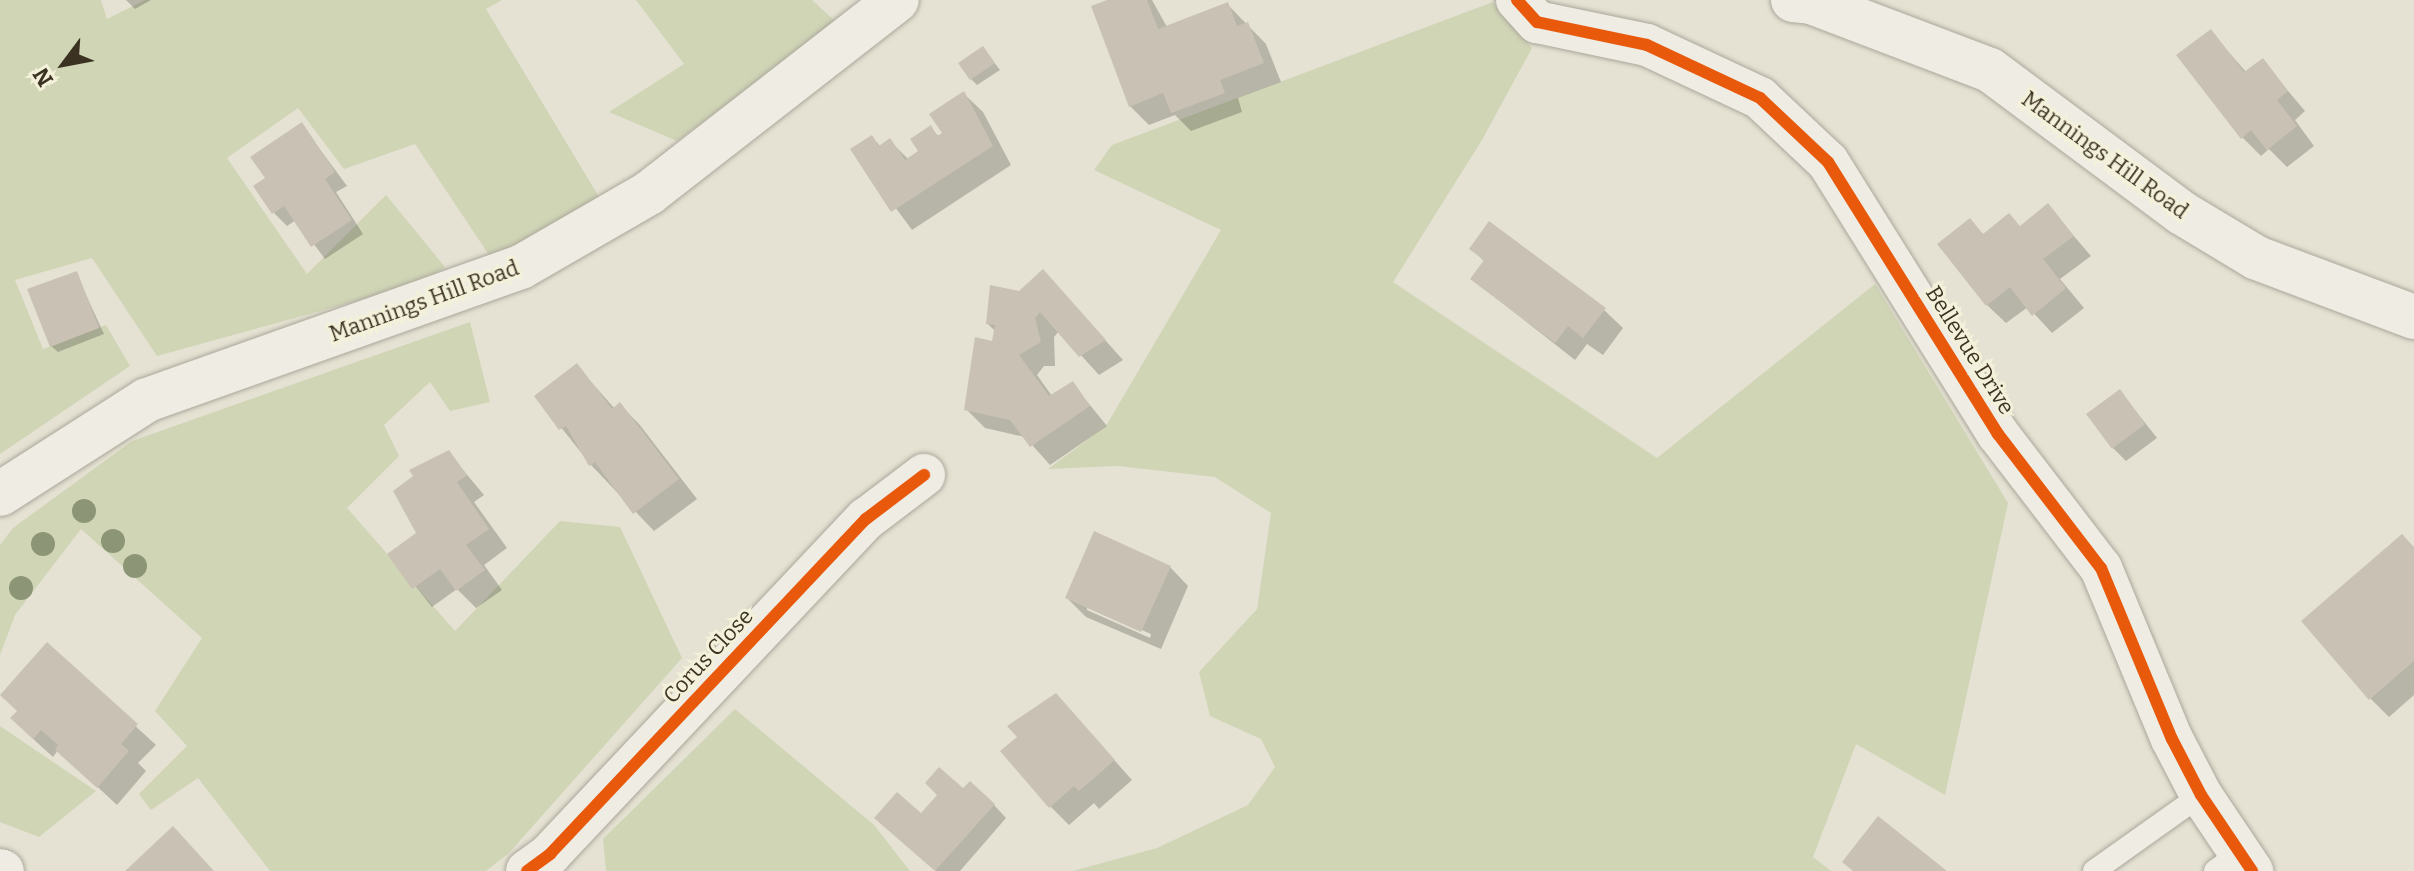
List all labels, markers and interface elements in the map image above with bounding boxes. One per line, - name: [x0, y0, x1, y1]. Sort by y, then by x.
- north arrow: [24, 24, 104, 104]
- text: N: [27, 63, 59, 91]
- street label: Mannings Hill Road: [2017, 86, 2193, 224]
- street label: Mannings Hill Road: [326, 254, 522, 348]
- street label: Bellevue Drive: [1920, 281, 2020, 419]
- street label: Corus Close: [658, 603, 758, 709]

